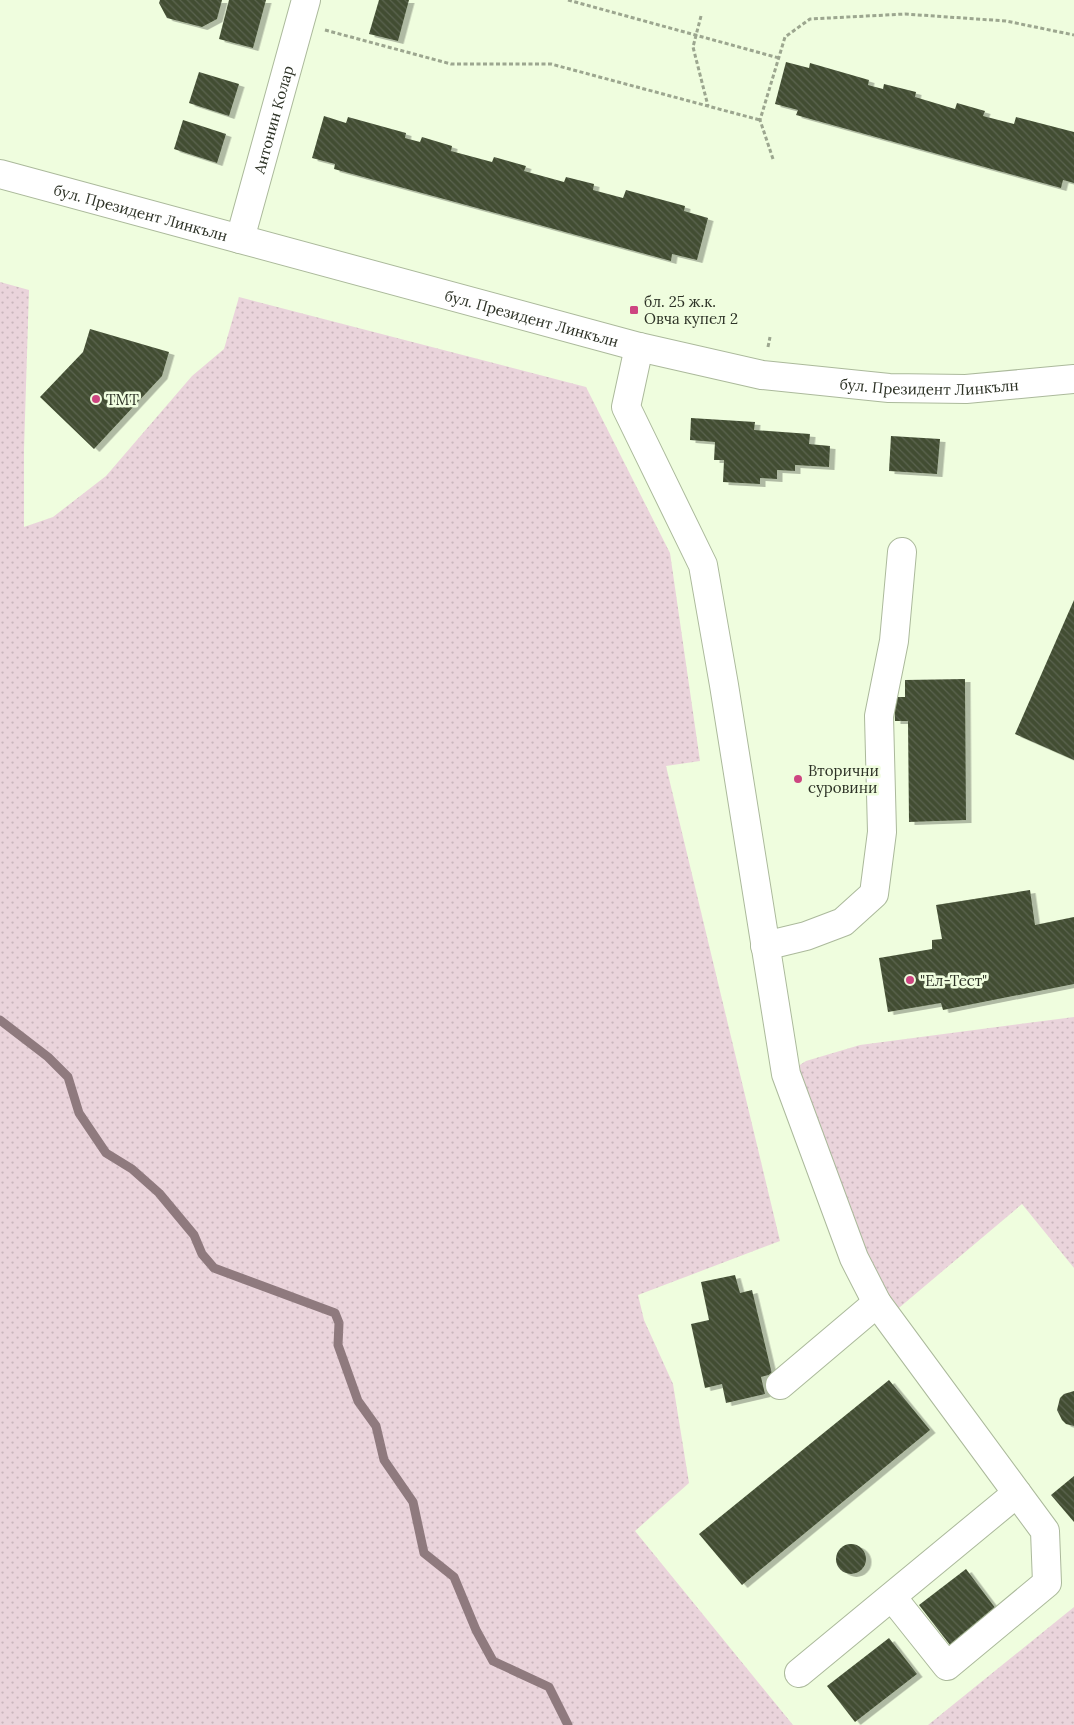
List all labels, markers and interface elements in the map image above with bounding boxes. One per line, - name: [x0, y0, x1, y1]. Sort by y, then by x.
- street label: Антонин Колар: [249, 63, 297, 177]
- street label: бул. Президент Линкълн: [52, 180, 230, 245]
- street label: бул. Президент Линкълн: [443, 285, 621, 351]
- place label: бл. 25 ж.к. Овча купел 2: [644, 292, 738, 328]
- marker: бл. 25 ж.к. Овча купел 2: [628, 304, 640, 316]
- street label: бул. Президент Линкълн: [839, 374, 1019, 399]
- place label: TMT: [106, 390, 139, 409]
- marker: TMT: [90, 393, 102, 405]
- place label: Вторични суровини: [808, 761, 879, 797]
- marker: Вторични суровини: [792, 773, 804, 785]
- place label: "Ел-Тест": [920, 971, 987, 990]
- marker: "Ел-Тест": [904, 974, 916, 986]

